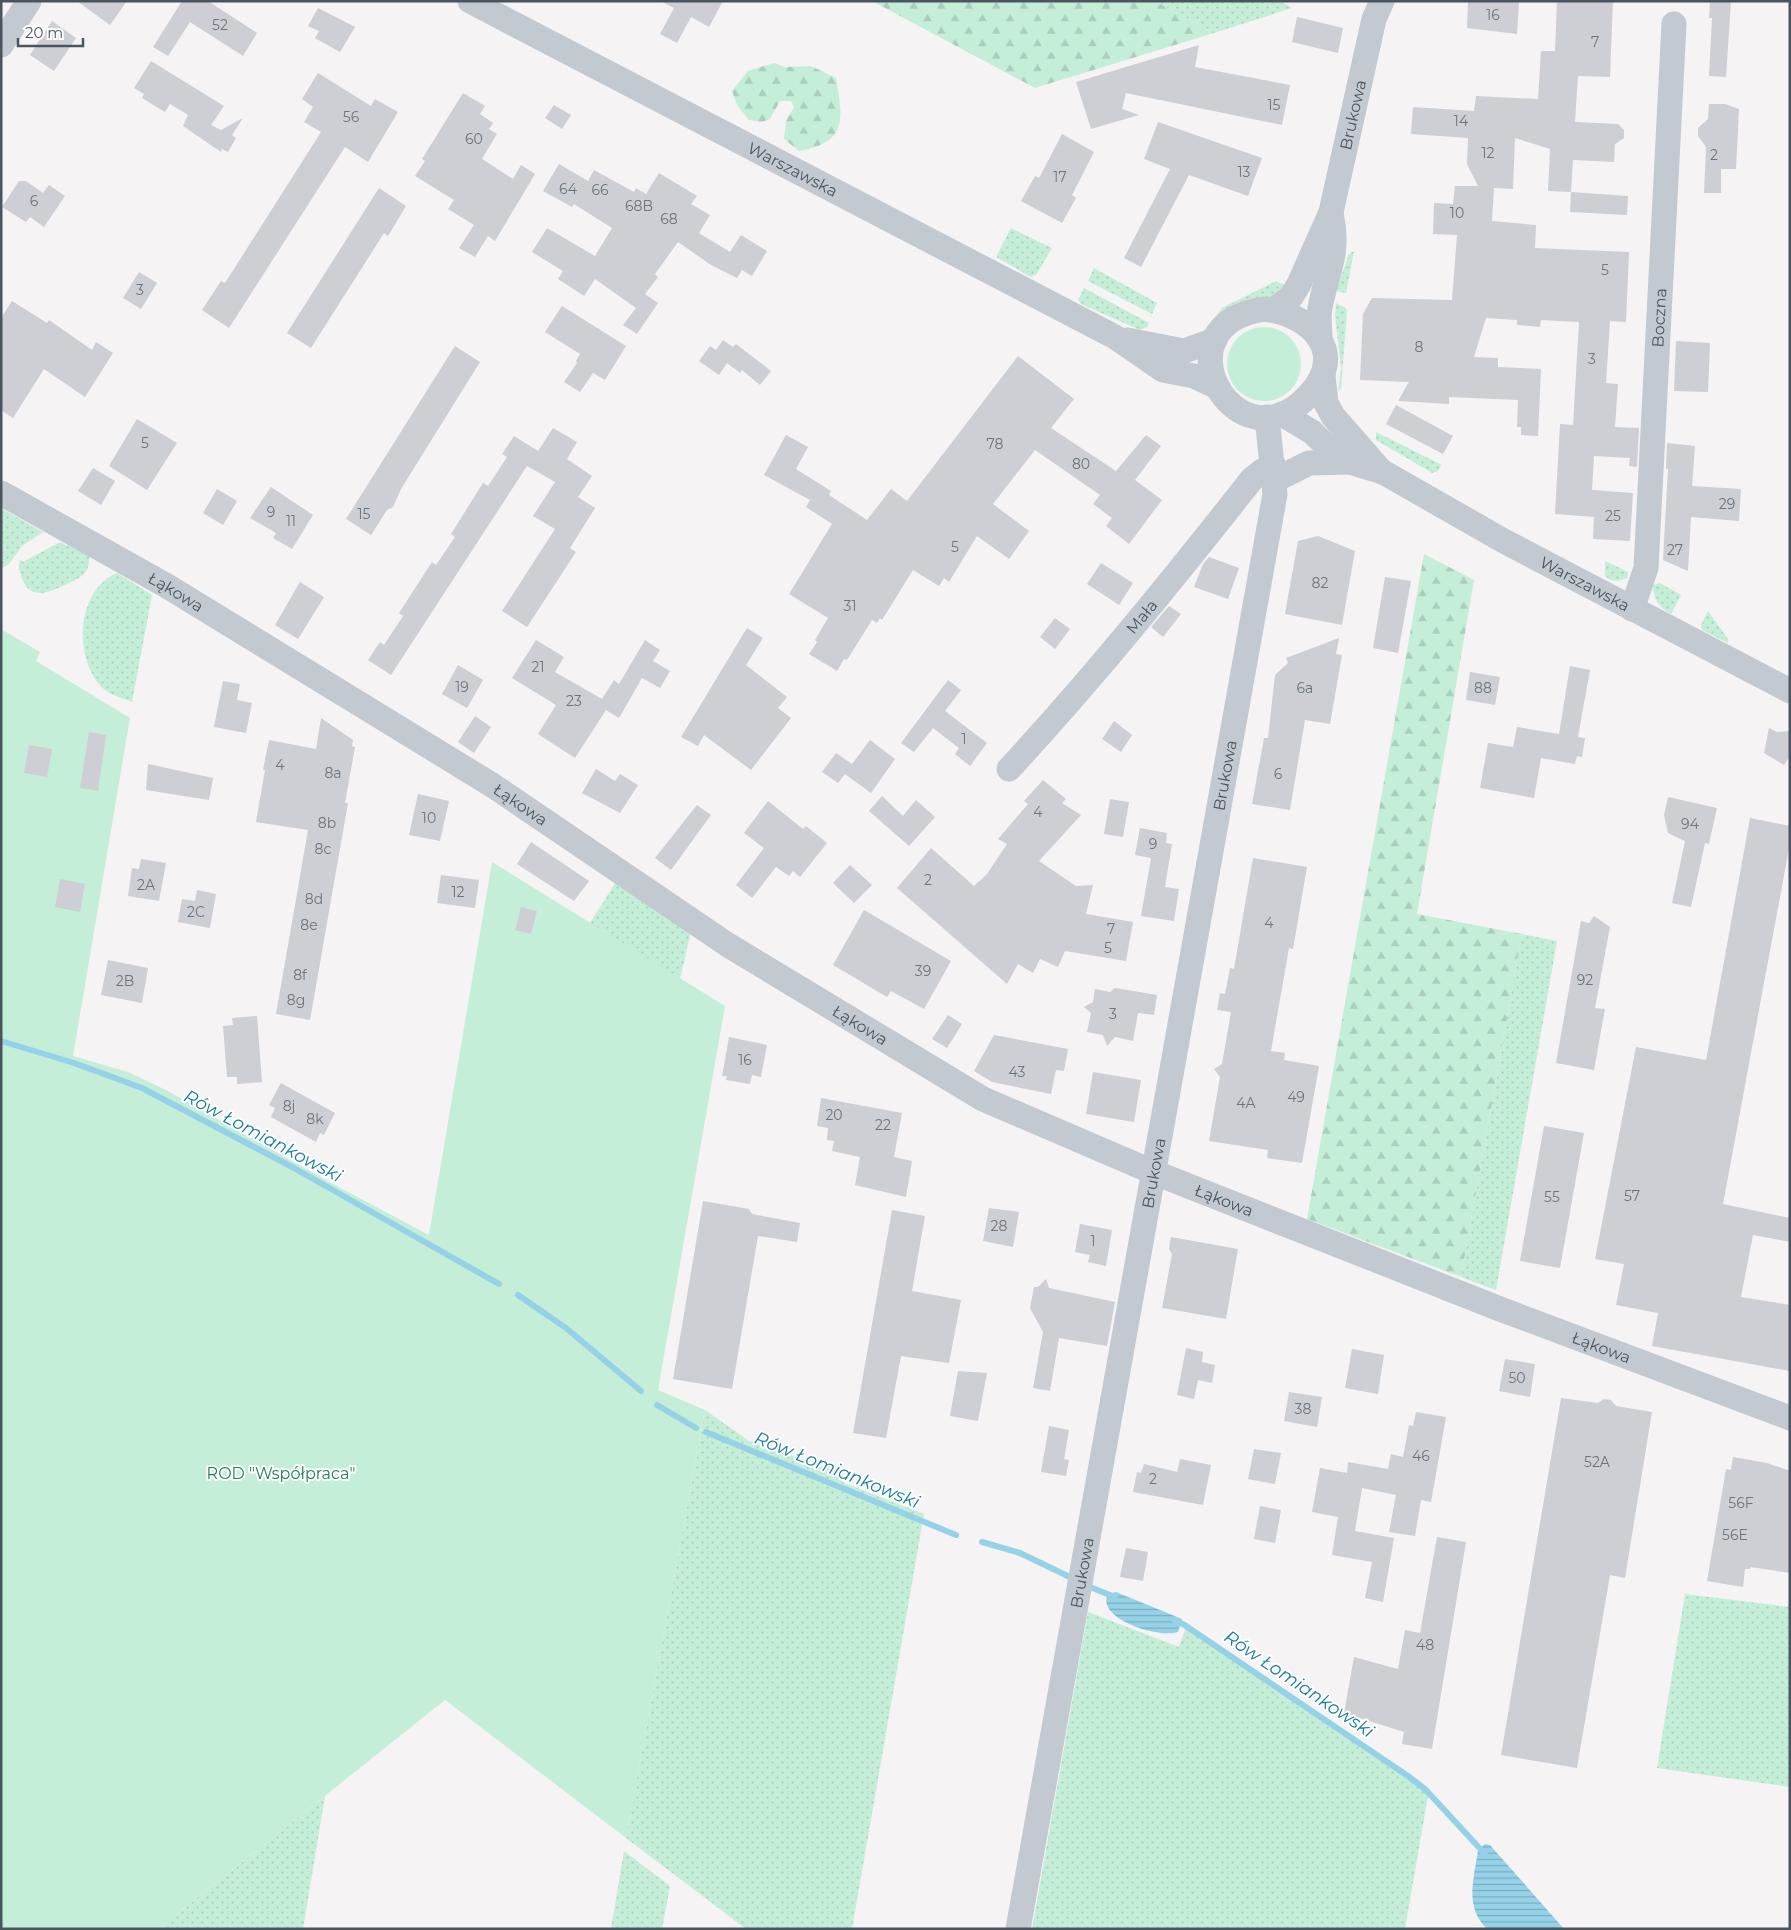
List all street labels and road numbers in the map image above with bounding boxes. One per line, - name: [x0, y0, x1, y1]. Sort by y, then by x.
- street label: Brukowa: [1336, 78, 1370, 152]
- street label: Warszawska: [745, 138, 841, 200]
- street label: Boczna: [1648, 287, 1670, 348]
- street label: Warszawska: [1537, 552, 1633, 615]
- street label: Łąkowa: [145, 568, 207, 616]
- street label: Mała: [1122, 596, 1161, 638]
- street label: Brukowa: [1209, 738, 1240, 812]
- street label: Łąkowa: [490, 779, 551, 829]
- street label: Łąkowa: [829, 1001, 891, 1049]
- street label: Brukowa: [1138, 1136, 1169, 1210]
- street label: Łąkowa: [1192, 1180, 1256, 1220]
- street label: Łąkowa: [1570, 1328, 1634, 1367]
- street label: Brukowa: [1066, 1536, 1097, 1610]

